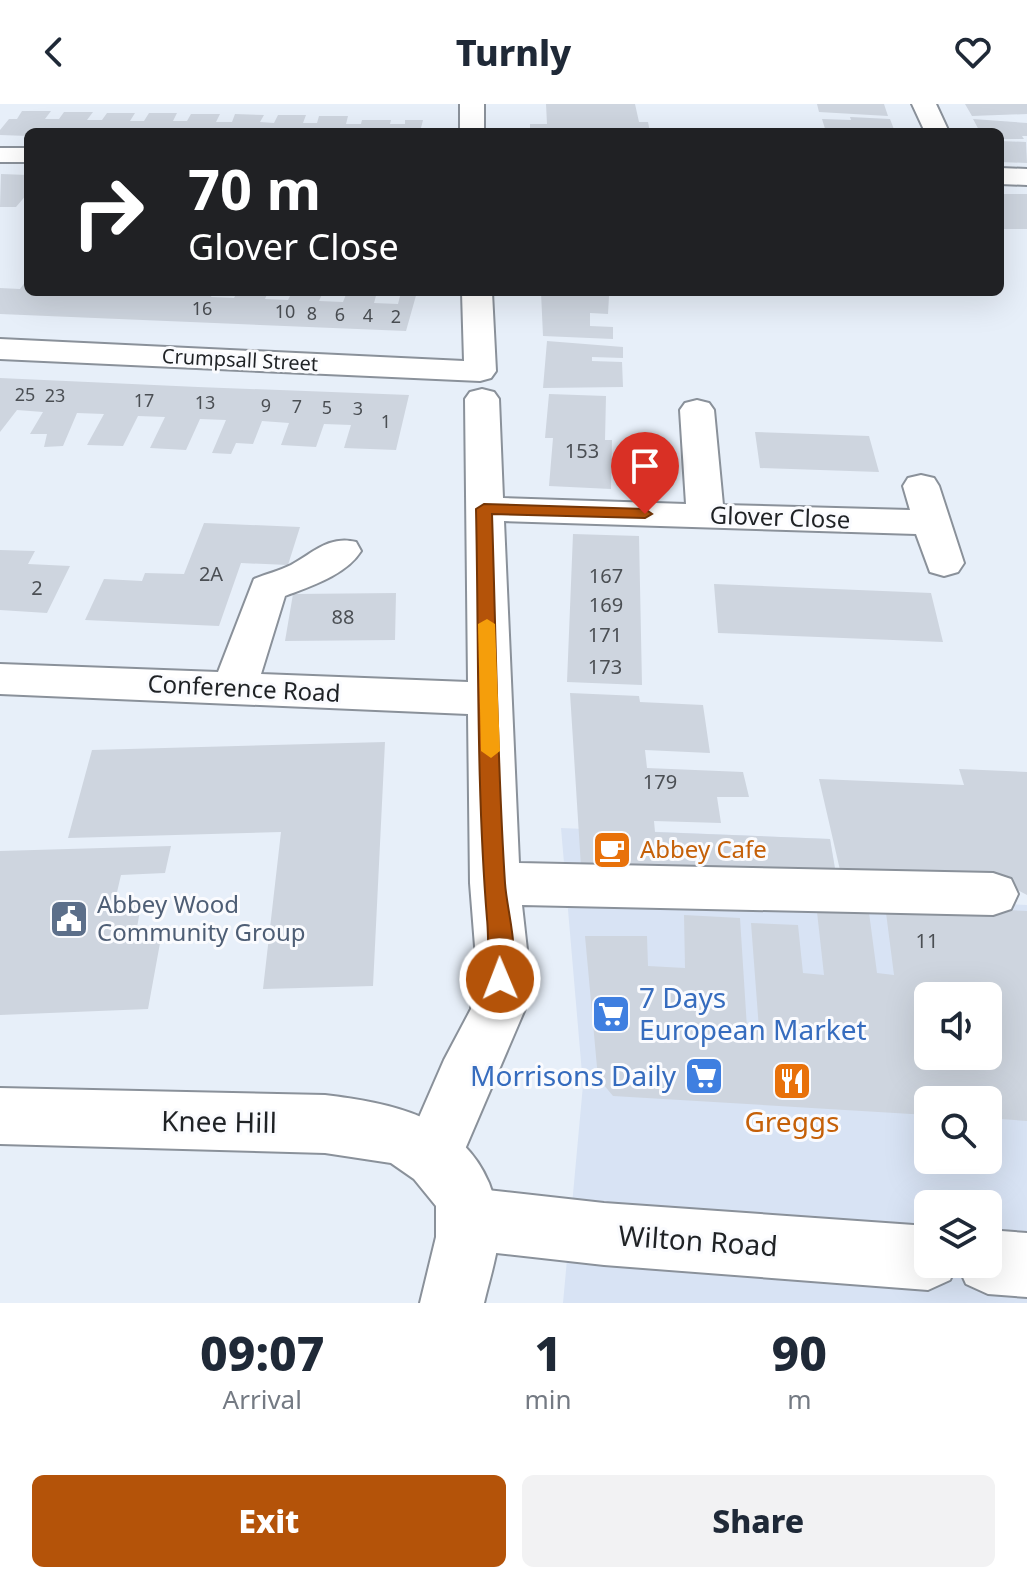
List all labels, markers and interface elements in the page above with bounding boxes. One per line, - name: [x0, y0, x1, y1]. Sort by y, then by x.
- text: Turnly: [456, 28, 571, 77]
- icon: back: [32, 30, 76, 74]
- icon: heart: [951, 30, 995, 74]
- text: 70 m: [188, 150, 321, 226]
- icon: right: [56, 160, 160, 264]
- text: Glover Close: [188, 222, 399, 271]
- house number: 16: [192, 296, 212, 320]
- house number: 10: [275, 299, 295, 323]
- house number: 8: [307, 301, 317, 325]
- house number: 6: [335, 302, 345, 326]
- house number: 4: [363, 303, 373, 327]
- house number: 2: [391, 304, 401, 328]
- street label: Crumpsall Street: [161, 342, 319, 377]
- house number: 25: [15, 382, 35, 406]
- house number: 23: [45, 383, 65, 407]
- house number: 17: [134, 388, 154, 412]
- house number: 13: [195, 390, 215, 414]
- house number: 9: [261, 393, 271, 417]
- house number: 7: [292, 394, 302, 418]
- house number: 5: [322, 395, 332, 419]
- house number: 3: [353, 396, 363, 420]
- house number: 1: [381, 409, 391, 433]
- pin: [611, 432, 679, 514]
- house number: 153: [565, 437, 599, 464]
- icon: arrive: [623, 444, 667, 488]
- street label: Glover Close: [709, 498, 851, 535]
- house number: 2A: [199, 560, 223, 587]
- house number: 167: [589, 562, 623, 589]
- house number: 2: [31, 574, 43, 601]
- house number: 169: [589, 591, 623, 618]
- house number: 88: [332, 603, 354, 630]
- house number: 171: [588, 621, 622, 648]
- house number: 173: [588, 653, 622, 680]
- street label: Conference Road: [147, 666, 341, 709]
- house number: 179: [643, 768, 677, 795]
- cafe icon: Abbey Cafe: [591, 829, 633, 871]
- place label: Abbey Cafe: [640, 832, 767, 865]
- place label: Abbey Wood Community Group: [97, 887, 306, 948]
- public building icon: Abbey Wood Community Group: [48, 898, 90, 940]
- house number: 11: [916, 927, 938, 954]
- position arrow: [458, 937, 542, 1021]
- place label: 7 Days European Market: [639, 978, 867, 1048]
- map controls: [914, 982, 1002, 1278]
- button: sound: [914, 982, 1002, 1070]
- supermarket icon: 7 Days European Market: [590, 993, 632, 1035]
- supermarket icon: Morrisons Daily: [683, 1055, 725, 1097]
- place label: Morrisons Daily: [470, 1056, 677, 1094]
- restaurant icon: Greggs: [771, 1060, 813, 1102]
- button: search: [914, 1086, 1002, 1174]
- street label: Knee Hill: [161, 1101, 277, 1141]
- place label: Greggs: [744, 1102, 840, 1140]
- button: layers: [914, 1190, 1002, 1278]
- street label: Wilton Road: [617, 1215, 779, 1265]
- text: 09:07: [200, 1320, 325, 1385]
- text: 1: [534, 1320, 562, 1385]
- text: 90: [772, 1320, 827, 1385]
- text: Arrival: [223, 1381, 302, 1417]
- text: min: [525, 1381, 572, 1417]
- text: m: [787, 1381, 811, 1417]
- button: Exit: [32, 1475, 506, 1567]
- button: Share: [522, 1475, 995, 1567]

